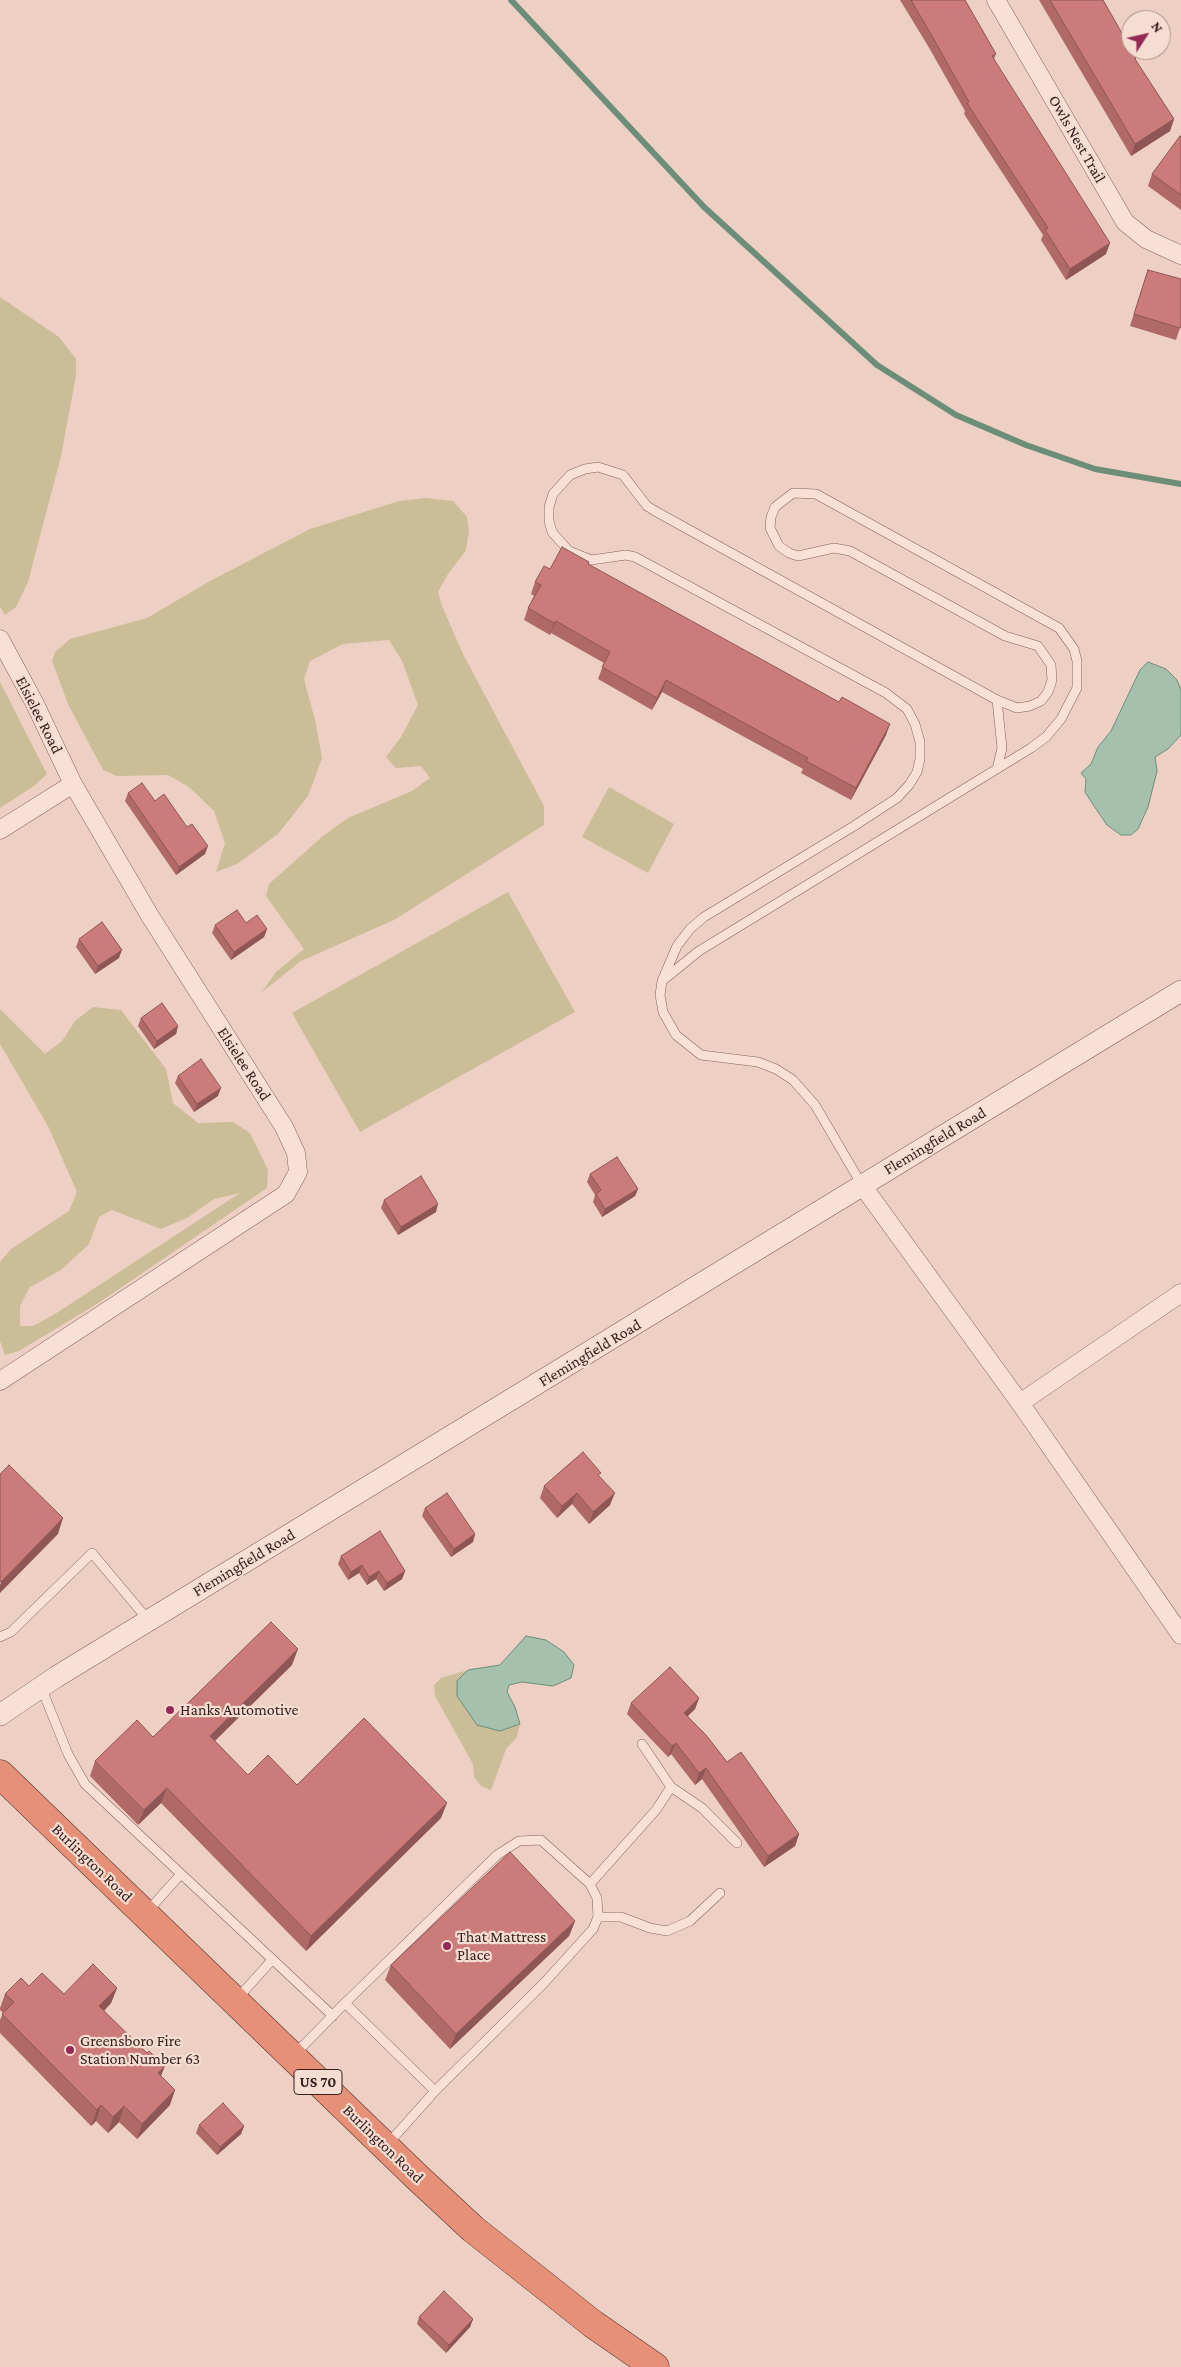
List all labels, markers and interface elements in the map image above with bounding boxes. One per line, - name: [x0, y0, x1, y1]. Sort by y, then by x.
- north arrow: [1121, 10, 1171, 60]
- text: N: [1148, 18, 1167, 35]
- street label: Owls Nest Trail: [1044, 92, 1110, 186]
- street label: Elsielee Road: [11, 673, 67, 757]
- street label: Elsielee Road: [213, 1024, 275, 1104]
- street label: Flemingfield Road: [880, 1103, 990, 1179]
- street label: Flemingfield Road: [535, 1315, 645, 1391]
- street label: Flemingfield Road: [189, 1525, 299, 1601]
- place label: Hanks Automotive: [180, 1700, 298, 1720]
- marker: Hanks Automotive: [164, 1704, 176, 1716]
- street label: Burlington Road: [48, 1820, 136, 1906]
- place label: That Mattress Place: [457, 1927, 546, 1965]
- marker: That Mattress Place: [441, 1940, 453, 1952]
- place label: Greensboro Fire Station Number 63: [80, 2031, 200, 2069]
- marker: Greensboro Fire Station Number 63: [64, 2044, 76, 2056]
- road number: US 70: [294, 2070, 342, 2094]
- street label: Burlington Road: [339, 2101, 427, 2187]

